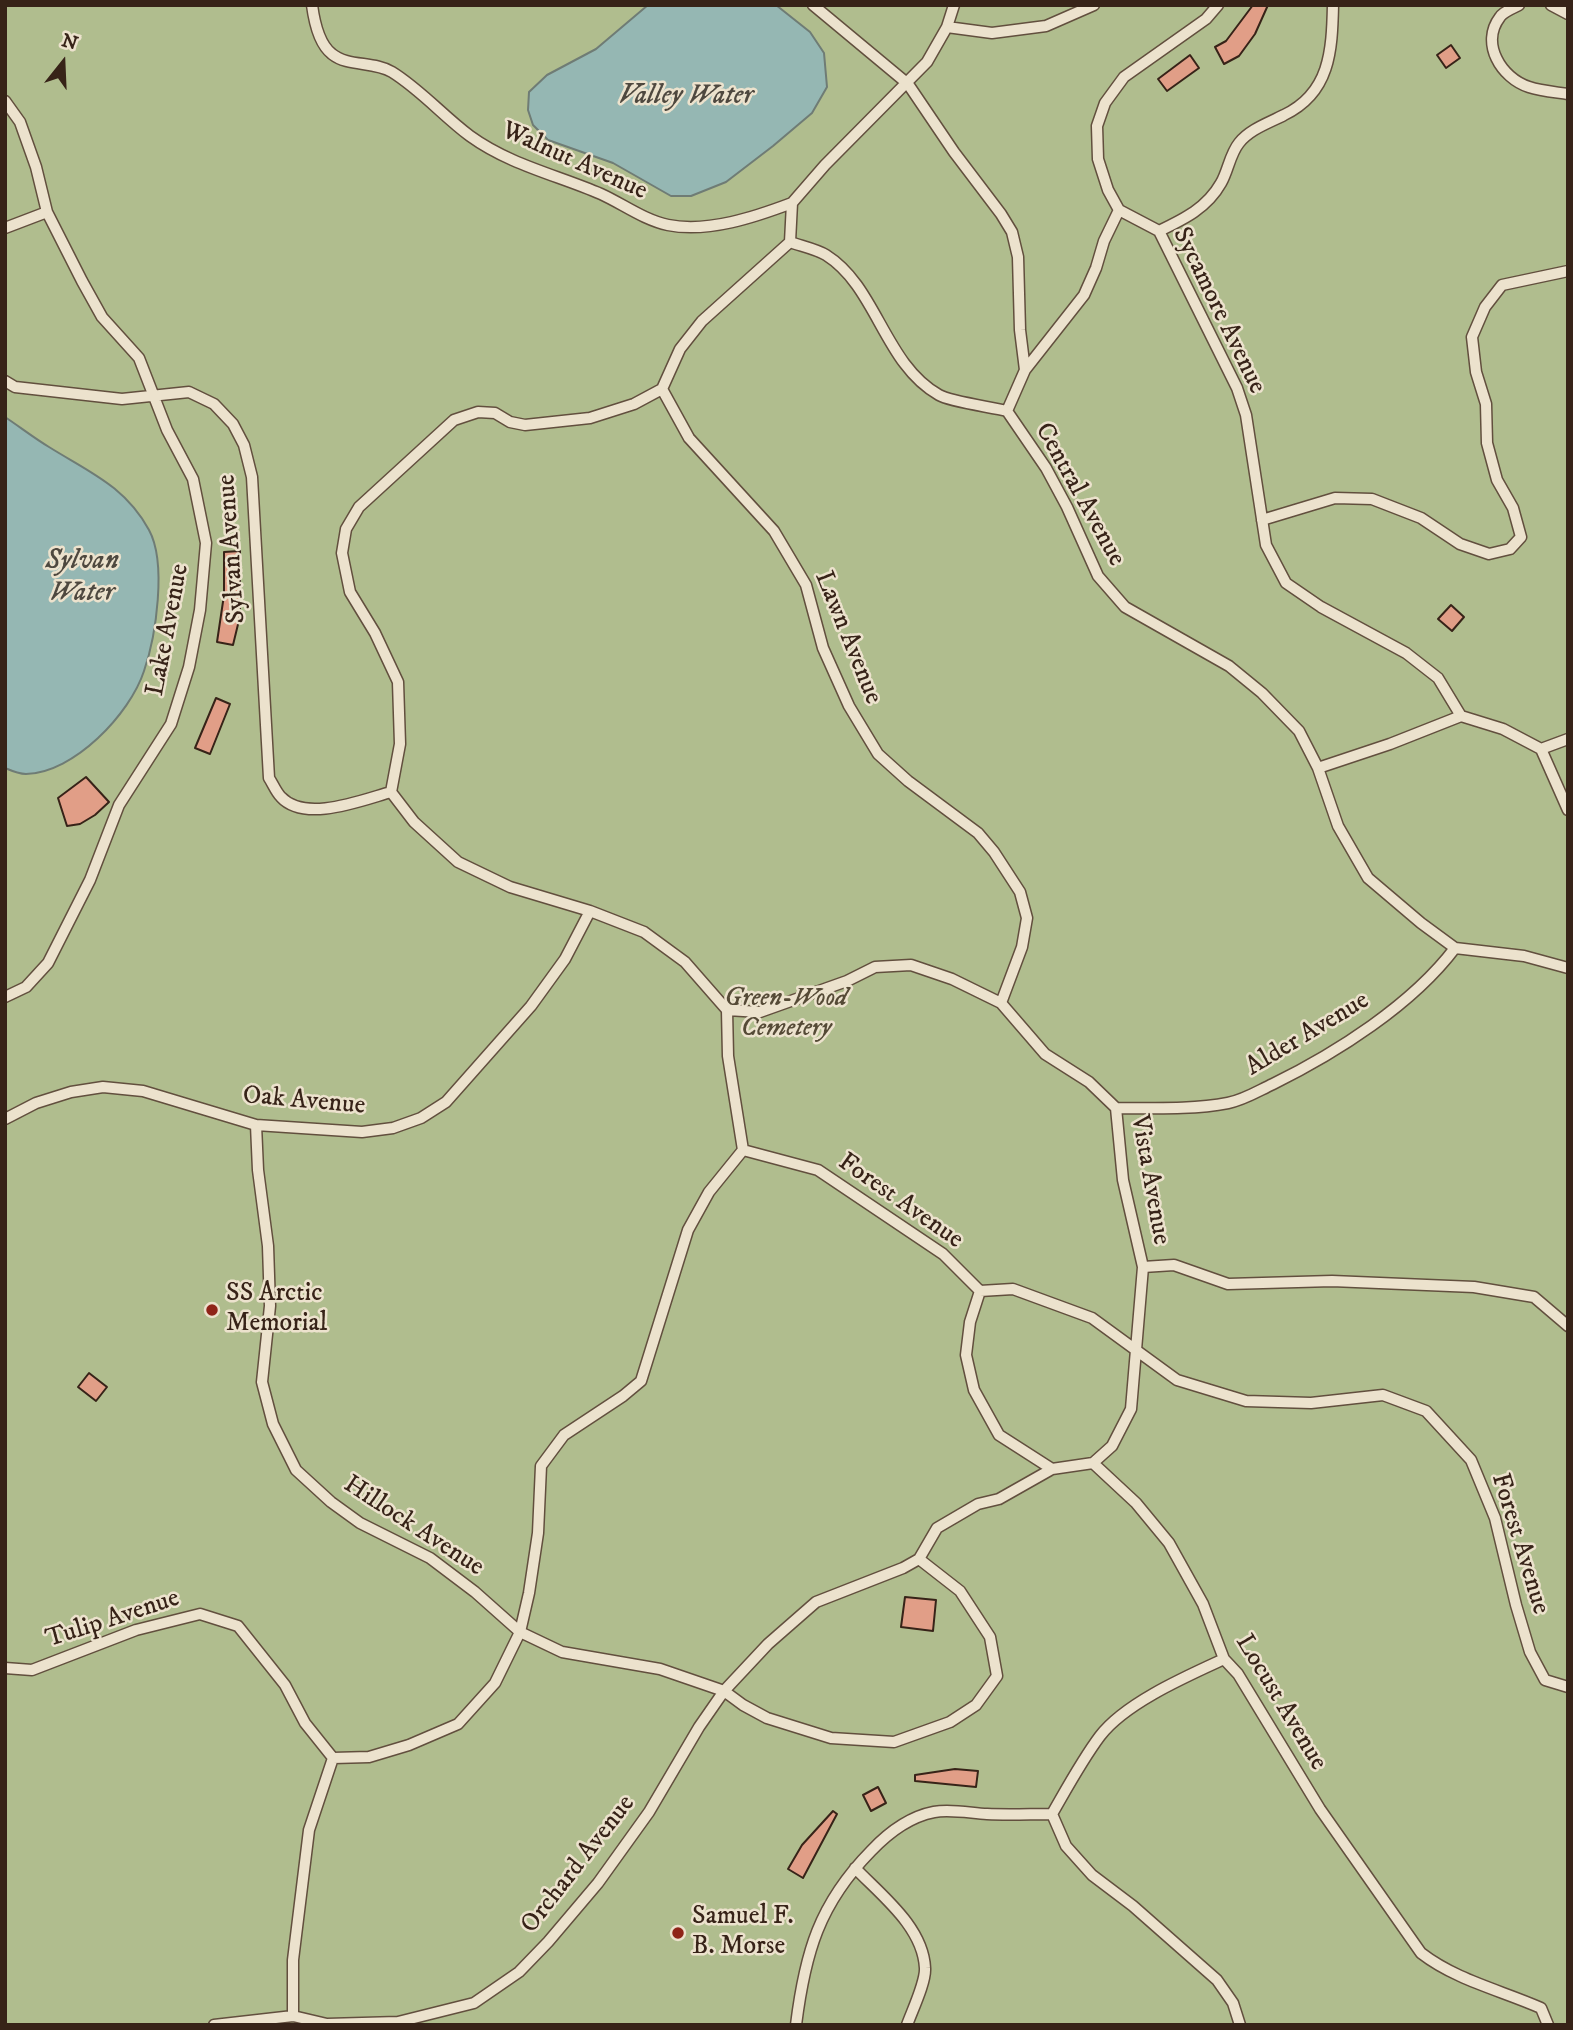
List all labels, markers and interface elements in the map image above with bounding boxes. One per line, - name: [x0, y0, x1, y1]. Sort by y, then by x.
- north arrow: [28, 28, 98, 98]
- text: N: [59, 29, 81, 56]
- water label: Valley Water: [619, 80, 753, 114]
- street label: Walnut Avenue: [496, 116, 652, 208]
- street label: Sycamore Avenue: [1164, 223, 1272, 399]
- street label: Central Avenue: [1027, 418, 1131, 572]
- street label: Sylvan Avenue: [212, 473, 254, 625]
- water label: Sylvan Water: [45, 545, 119, 611]
- street label: Lake Avenue: [141, 561, 197, 699]
- street label: Lawn Avenue: [806, 567, 888, 709]
- park label: Green-Wood Cemetery: [725, 984, 847, 1046]
- street label: Alder Avenue: [1241, 986, 1375, 1084]
- street label: Oak Avenue: [241, 1081, 367, 1123]
- street label: Vista Avenue: [1122, 1113, 1176, 1247]
- street label: Forest Avenue: [831, 1147, 969, 1257]
- place label: SS Arctic Memorial: [226, 1279, 327, 1340]
- marker: SS Arctic Memorial: [204, 1302, 220, 1318]
- street label: Hillock Avenue: [337, 1470, 489, 1584]
- street label: Forest Avenue: [1483, 1470, 1555, 1618]
- street label: Tulip Avenue: [42, 1584, 184, 1656]
- street label: Locust Avenue: [1227, 1630, 1333, 1776]
- street label: Orchard Avenue: [515, 1790, 643, 1940]
- place label: Samuel F. B. Morse: [692, 1902, 794, 1964]
- marker: Samuel F. B. Morse: [670, 1925, 686, 1941]

